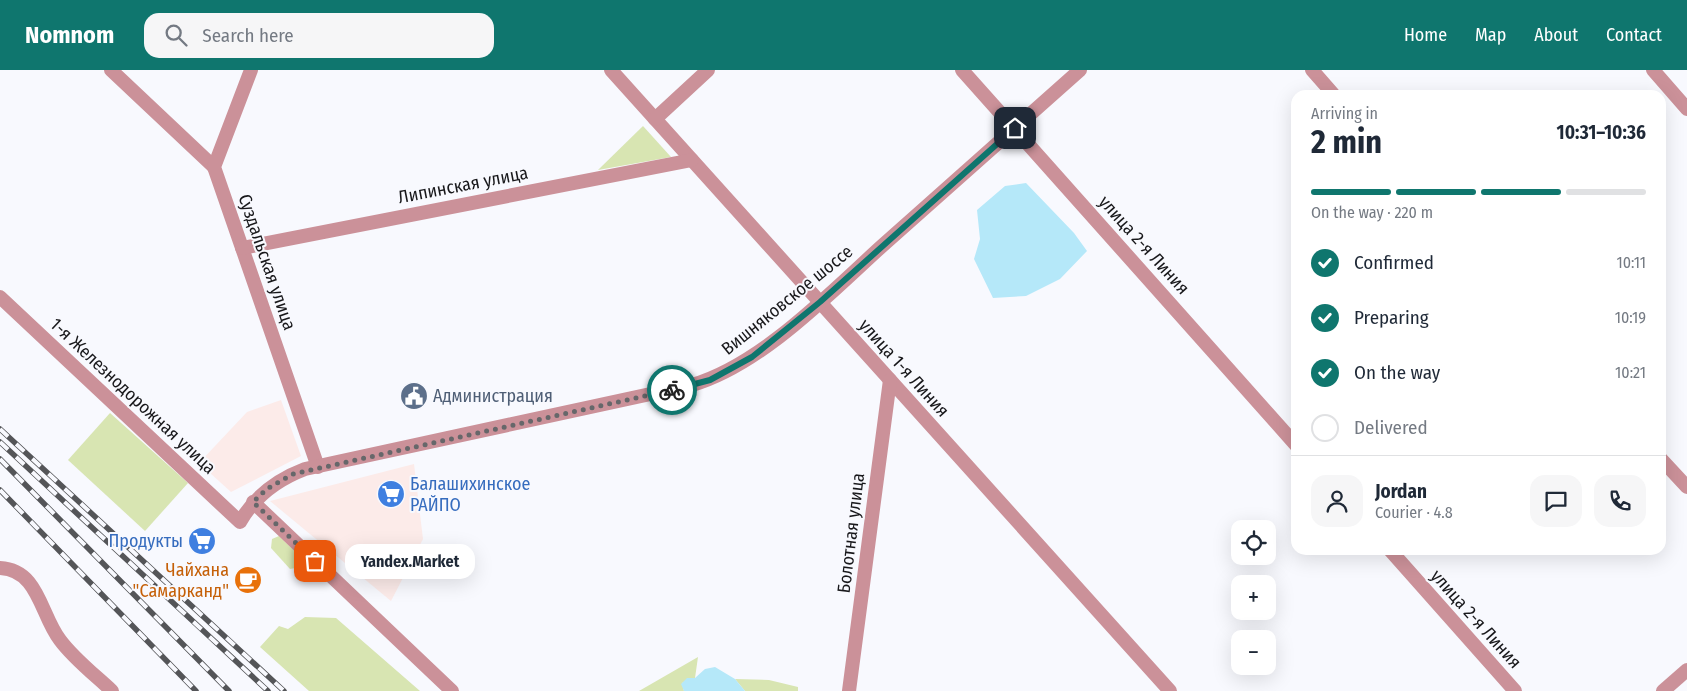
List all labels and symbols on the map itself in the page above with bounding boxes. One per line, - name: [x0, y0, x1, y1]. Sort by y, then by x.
- pin: [994, 107, 1036, 149]
- street label: Липинская улица: [396, 162, 530, 208]
- street label: Суздальская улица: [233, 191, 301, 333]
- street label: улица 2-я Линия: [1094, 191, 1194, 299]
- street label: Вишняковское шоссе: [717, 240, 857, 360]
- street label: 1-я Железнодорожная улица: [46, 313, 221, 479]
- street label: улица 1-я Линия: [854, 314, 954, 422]
- courier: [647, 365, 697, 415]
- public building icon: Администрация: [399, 381, 429, 411]
- place label: Администрация: [433, 385, 553, 407]
- street label: Болотная улица: [833, 471, 869, 594]
- place label: Балашихинское РАЙПО: [410, 473, 530, 516]
- supermarket icon: Балашихинское РАЙПО: [376, 479, 406, 509]
- supermarket icon: Продукты: [187, 526, 217, 556]
- place label: Продукты: [108, 530, 183, 552]
- pin: [294, 540, 336, 582]
- callout: Yandex.Market: [345, 544, 475, 578]
- place label: Чайхана "Самарканд": [133, 559, 229, 602]
- cafe icon: Чайхана "Самарканд": [233, 565, 263, 595]
- street label: улица 2-я Линия: [1426, 565, 1526, 673]

